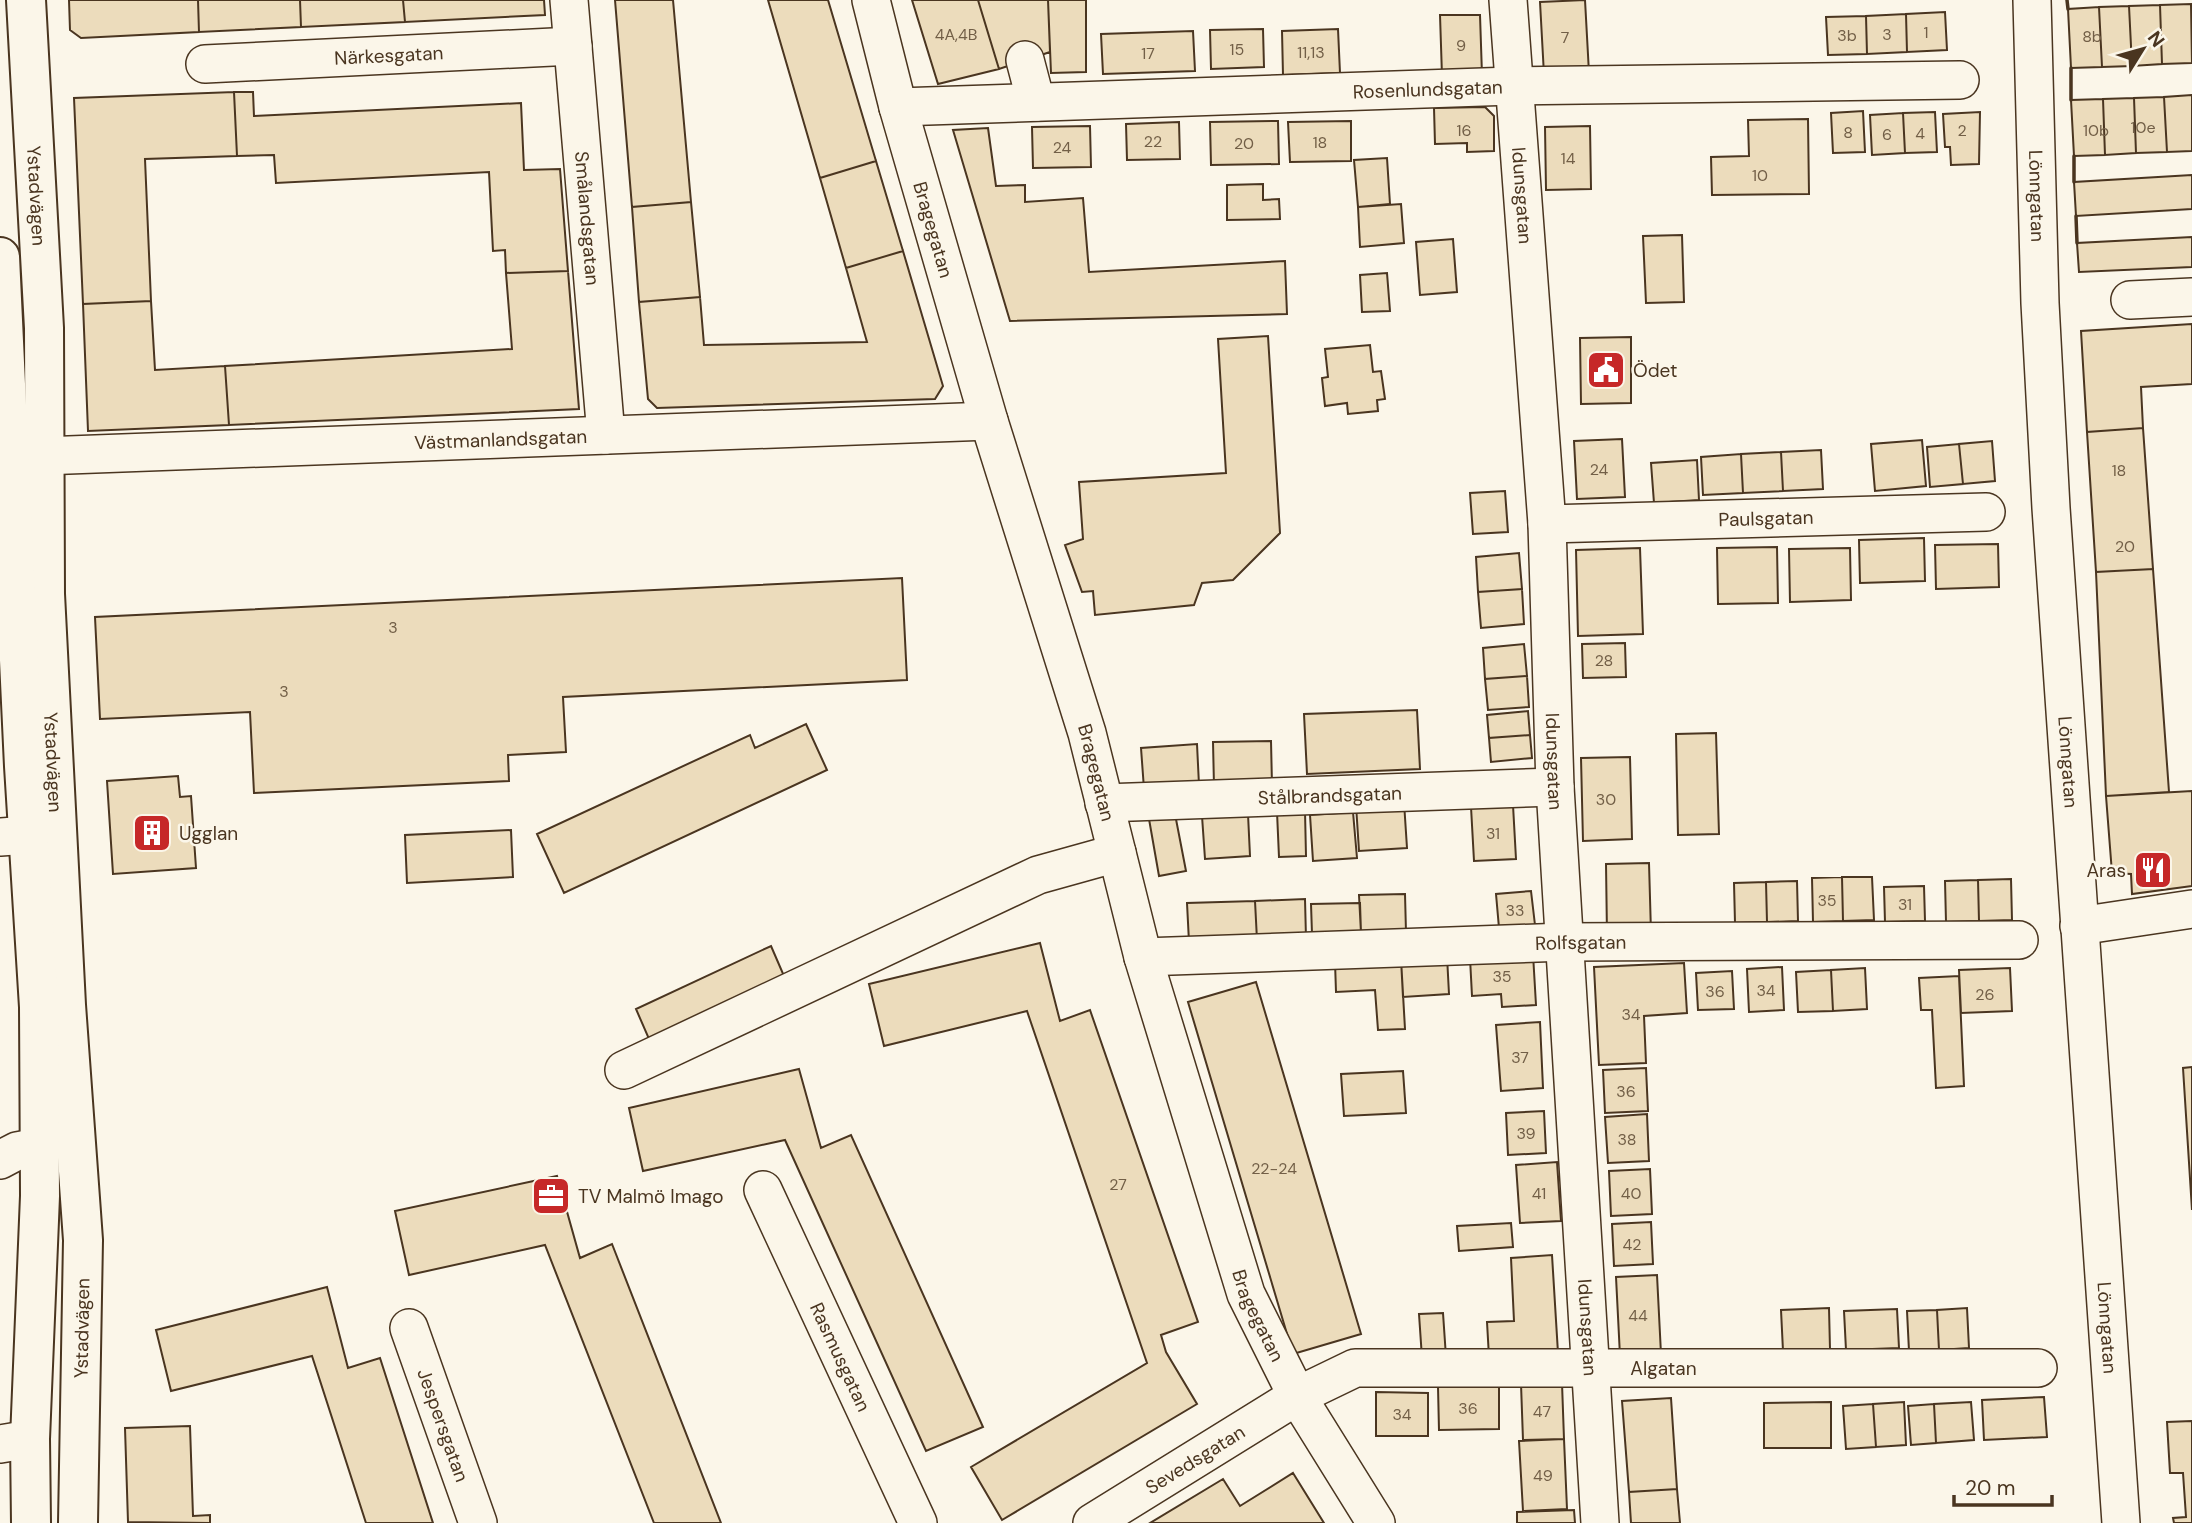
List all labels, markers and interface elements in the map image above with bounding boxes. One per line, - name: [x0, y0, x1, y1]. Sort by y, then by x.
- north arrow: [2108, 14, 2178, 84]
- house number: 1: [1924, 22, 1929, 43]
- house number: 4A,4B: [935, 24, 977, 45]
- house number: 3: [1882, 24, 1892, 45]
- house number: 3b: [1837, 25, 1857, 46]
- house number: 8b: [2082, 26, 2102, 47]
- text: N: [2142, 26, 2170, 52]
- house number: 7: [1561, 27, 1569, 48]
- house number: 9: [1456, 35, 1466, 56]
- house number: 15: [1230, 39, 1244, 60]
- street label: Närkesgatan: [334, 40, 444, 70]
- house number: 11,13: [1297, 42, 1325, 63]
- house number: 17: [1141, 43, 1155, 64]
- street label: Rosenlundsgatan: [1352, 74, 1503, 104]
- house number: 10e: [2130, 117, 2156, 138]
- house number: 16: [1456, 120, 1472, 141]
- house number: 2: [1957, 120, 1967, 141]
- house number: 10b: [2083, 120, 2109, 141]
- house number: 8: [1843, 122, 1853, 143]
- house number: 4: [1915, 123, 1925, 144]
- house number: 6: [1882, 124, 1892, 145]
- house number: 22: [1144, 131, 1162, 152]
- house number: 18: [1313, 132, 1327, 153]
- house number: 20: [1234, 133, 1254, 154]
- house number: 24: [1053, 137, 1072, 158]
- street label: Ystadvägen: [22, 145, 52, 247]
- street label: Idunsgatan: [1506, 146, 1539, 245]
- house number: 14: [1561, 148, 1576, 169]
- street label: Smålandsgatan: [569, 150, 606, 286]
- street label: Lönngatan: [2023, 150, 2051, 242]
- house number: 10: [1752, 165, 1768, 186]
- street label: Bragegatan: [908, 178, 959, 281]
- public building icon: Ödet: [1585, 349, 1627, 391]
- place label: Ödet: [1633, 358, 1678, 383]
- street label: Västmanlandsgatan: [414, 423, 588, 455]
- house number: 24: [1590, 459, 1609, 480]
- house number: 18: [2112, 460, 2126, 481]
- street label: Paulsgatan: [1718, 504, 1814, 532]
- house number: 20: [2115, 536, 2135, 557]
- house number: 3: [388, 617, 398, 638]
- house number: 28: [1595, 650, 1613, 671]
- house number: 3: [279, 681, 289, 702]
- street label: Ystadvägen: [39, 712, 69, 813]
- street label: Idunsgatan: [1540, 713, 1569, 811]
- street label: Lönngatan: [2053, 715, 2084, 809]
- street label: Bragegatan: [1072, 721, 1121, 824]
- street label: Stålbrandsgatan: [1257, 780, 1402, 810]
- house number: 30: [1596, 789, 1616, 810]
- building icon: Ugglan: [131, 812, 173, 854]
- place label: Ugglan: [179, 821, 238, 846]
- house number: 31: [1486, 823, 1500, 844]
- restaurant icon: Aras: [2132, 849, 2174, 891]
- place label: Aras: [2086, 858, 2126, 883]
- house number: 35: [1817, 890, 1837, 911]
- house number: 31: [1898, 894, 1912, 915]
- house number: 33: [1506, 900, 1524, 921]
- street label: Rolfsgatan: [1535, 929, 1626, 956]
- house number: 35: [1492, 966, 1512, 987]
- house number: 34: [1756, 980, 1776, 1001]
- house number: 36: [1705, 981, 1725, 1002]
- house number: 26: [1975, 984, 1995, 1005]
- house number: 34: [1621, 1004, 1641, 1025]
- house number: 37: [1511, 1047, 1529, 1068]
- house number: 36: [1616, 1081, 1636, 1102]
- house number: 39: [1516, 1123, 1536, 1144]
- house number: 38: [1617, 1129, 1637, 1150]
- house number: 22-24: [1251, 1158, 1297, 1179]
- house number: 27: [1109, 1174, 1127, 1195]
- office icon: TV Malmö Imago: [530, 1175, 572, 1217]
- house number: 41: [1532, 1183, 1546, 1204]
- house number: 40: [1621, 1183, 1641, 1204]
- place label: TV Malmö Imago: [578, 1184, 723, 1209]
- house number: 42: [1623, 1234, 1641, 1255]
- street label: Bragegatan: [1227, 1266, 1290, 1366]
- street label: Ystadvägen: [69, 1278, 95, 1378]
- street label: Idunsgatan: [1573, 1278, 1603, 1377]
- street label: Lönngatan: [2092, 1281, 2123, 1374]
- street label: Rasmusgatan: [804, 1298, 877, 1415]
- house number: 44: [1628, 1305, 1648, 1326]
- street label: Algatan: [1630, 1356, 1697, 1381]
- street label: Jespersgatan: [412, 1365, 475, 1485]
- house number: 36: [1458, 1398, 1478, 1419]
- house number: 47: [1533, 1401, 1551, 1422]
- house number: 34: [1392, 1404, 1412, 1425]
- street label: Sevedsgatan: [1140, 1419, 1249, 1500]
- scale bar: [1954, 1464, 2052, 1508]
- house number: 49: [1533, 1465, 1553, 1486]
- text: 20 m: [1965, 1474, 2016, 1502]

